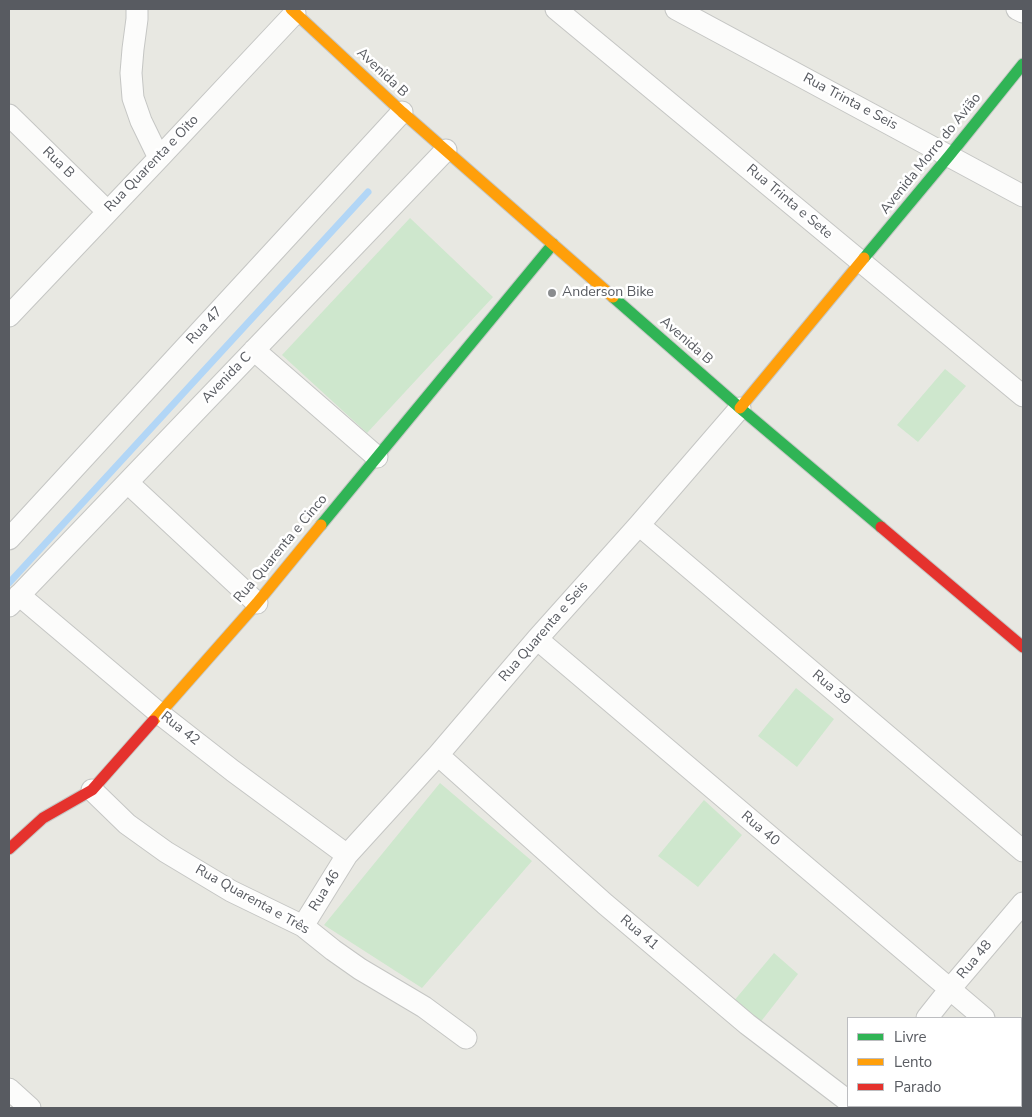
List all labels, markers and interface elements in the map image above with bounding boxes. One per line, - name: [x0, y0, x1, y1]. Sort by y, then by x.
- street label: Avenida B: [353, 45, 411, 101]
- street label: Rua Trinta e Seis: [800, 70, 900, 134]
- street label: Avenida Morro do Avião: [877, 90, 985, 218]
- street label: Rua Quarenta e Oito: [101, 112, 203, 216]
- street label: Rua B: [39, 144, 77, 182]
- street label: Rua Trinta e Sete: [743, 161, 835, 243]
- place label: Anderson Bike: [562, 285, 654, 301]
- marker: Anderson Bike: [546, 287, 558, 299]
- street label: Rua 47: [183, 304, 227, 348]
- street label: Avenida B: [656, 314, 716, 368]
- street label: Avenida C: [199, 349, 255, 407]
- street label: Rua Quarenta e Cinco: [231, 491, 331, 607]
- street label: Rua Quarenta e Seis: [496, 578, 592, 686]
- street label: Rua 39: [808, 667, 854, 709]
- street label: Rua 42: [157, 709, 203, 749]
- street label: Rua 40: [737, 808, 783, 850]
- street label: Rua Quarenta e Três: [192, 862, 312, 938]
- street label: Rua 46: [306, 867, 344, 915]
- street label: Rua 41: [616, 912, 662, 954]
- street label: Rua 48: [954, 937, 996, 983]
- legend: [847, 1017, 1022, 1107]
- text: Livre: [894, 1027, 927, 1047]
- text: Lento: [894, 1052, 932, 1072]
- text: Parado: [894, 1077, 941, 1097]

